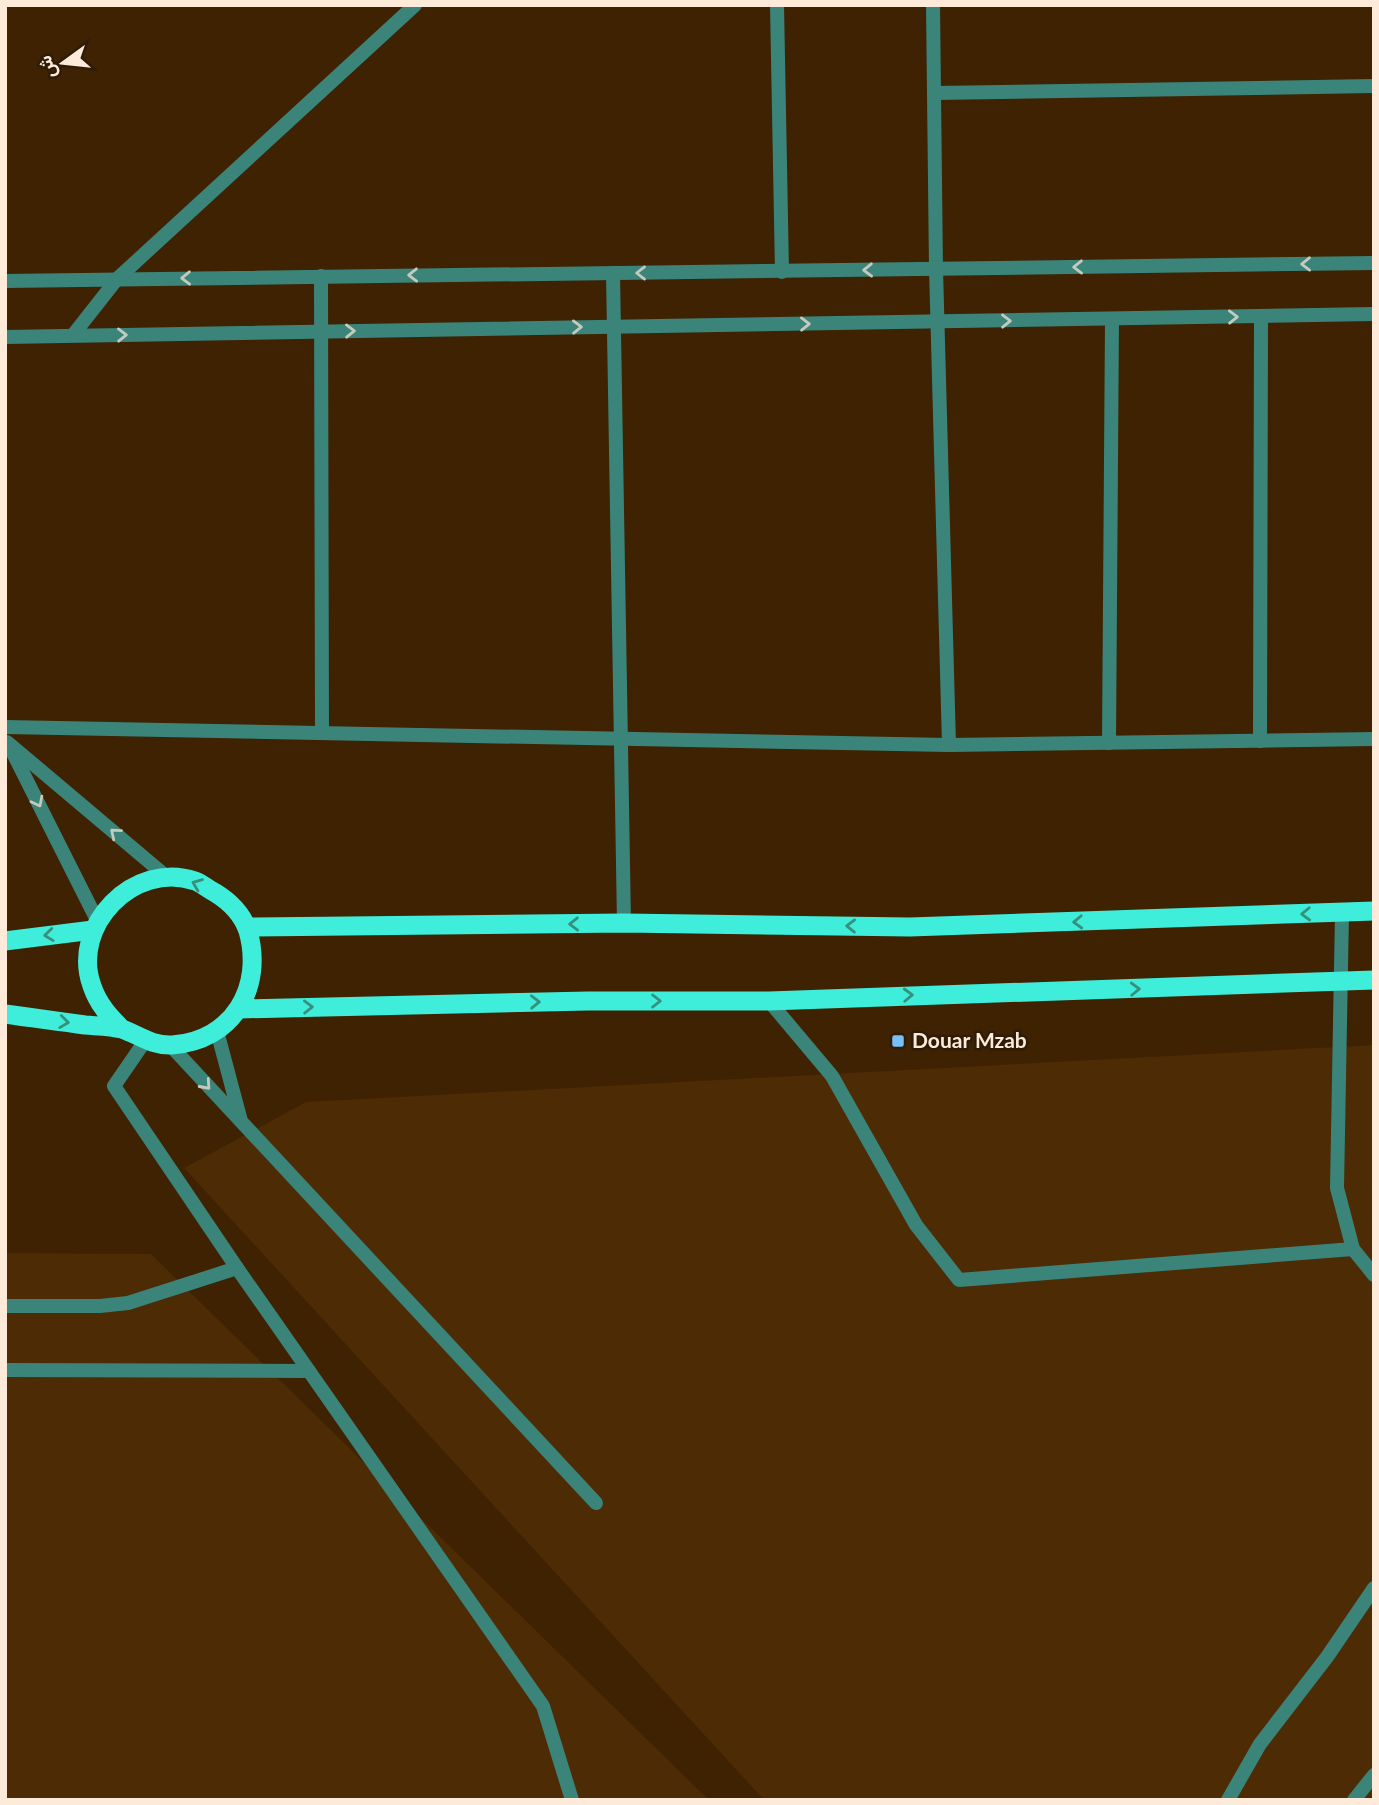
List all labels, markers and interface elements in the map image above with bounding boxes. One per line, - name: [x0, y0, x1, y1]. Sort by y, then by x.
- north arrow: [28, 28, 98, 98]
- text: ش: [32, 53, 61, 82]
- one-way arrow: [1300, 256, 1310, 272]
- one-way arrow: [1072, 259, 1083, 275]
- one-way arrow: [862, 262, 873, 278]
- one-way arrow: [635, 265, 645, 281]
- one-way arrow: [407, 268, 418, 283]
- one-way arrow: [180, 271, 191, 286]
- one-way arrow: [1229, 309, 1239, 325]
- one-way arrow: [1001, 313, 1012, 328]
- one-way arrow: [800, 316, 811, 332]
- one-way arrow: [573, 319, 583, 335]
- one-way arrow: [345, 323, 356, 339]
- one-way arrow: [117, 327, 128, 342]
- one-way arrow: [29, 795, 43, 808]
- one-way arrow: [111, 829, 124, 841]
- one-way arrow: [192, 879, 204, 893]
- one-way arrow: [1300, 906, 1311, 921]
- one-way arrow: [1072, 914, 1083, 929]
- one-way arrow: [569, 916, 579, 932]
- one-way arrow: [845, 918, 856, 934]
- one-way arrow: [43, 928, 55, 943]
- one-way arrow: [1130, 981, 1141, 996]
- one-way arrow: [902, 988, 913, 1003]
- one-way arrow: [651, 993, 662, 1009]
- one-way arrow: [530, 994, 541, 1010]
- one-way arrow: [303, 999, 313, 1015]
- one-way arrow: [58, 1014, 69, 1029]
- place label: Douar Mzab: [912, 1027, 1027, 1052]
- marker: Douar Mzab: [890, 1033, 906, 1049]
- one-way arrow: [198, 1077, 210, 1090]

